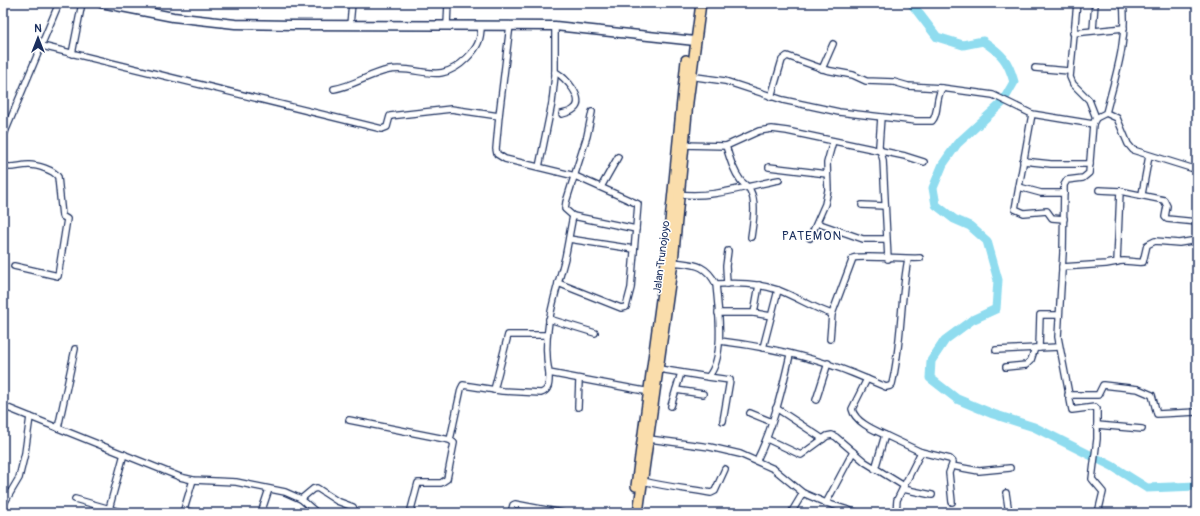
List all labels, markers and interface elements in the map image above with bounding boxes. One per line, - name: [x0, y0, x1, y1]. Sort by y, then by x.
- north arrow: [18, 18, 58, 58]
- text: N: [34, 22, 42, 35]
- street label: Jalan Trunojoyo: [651, 220, 672, 294]
- district label: PATEMON: [782, 228, 842, 244]

